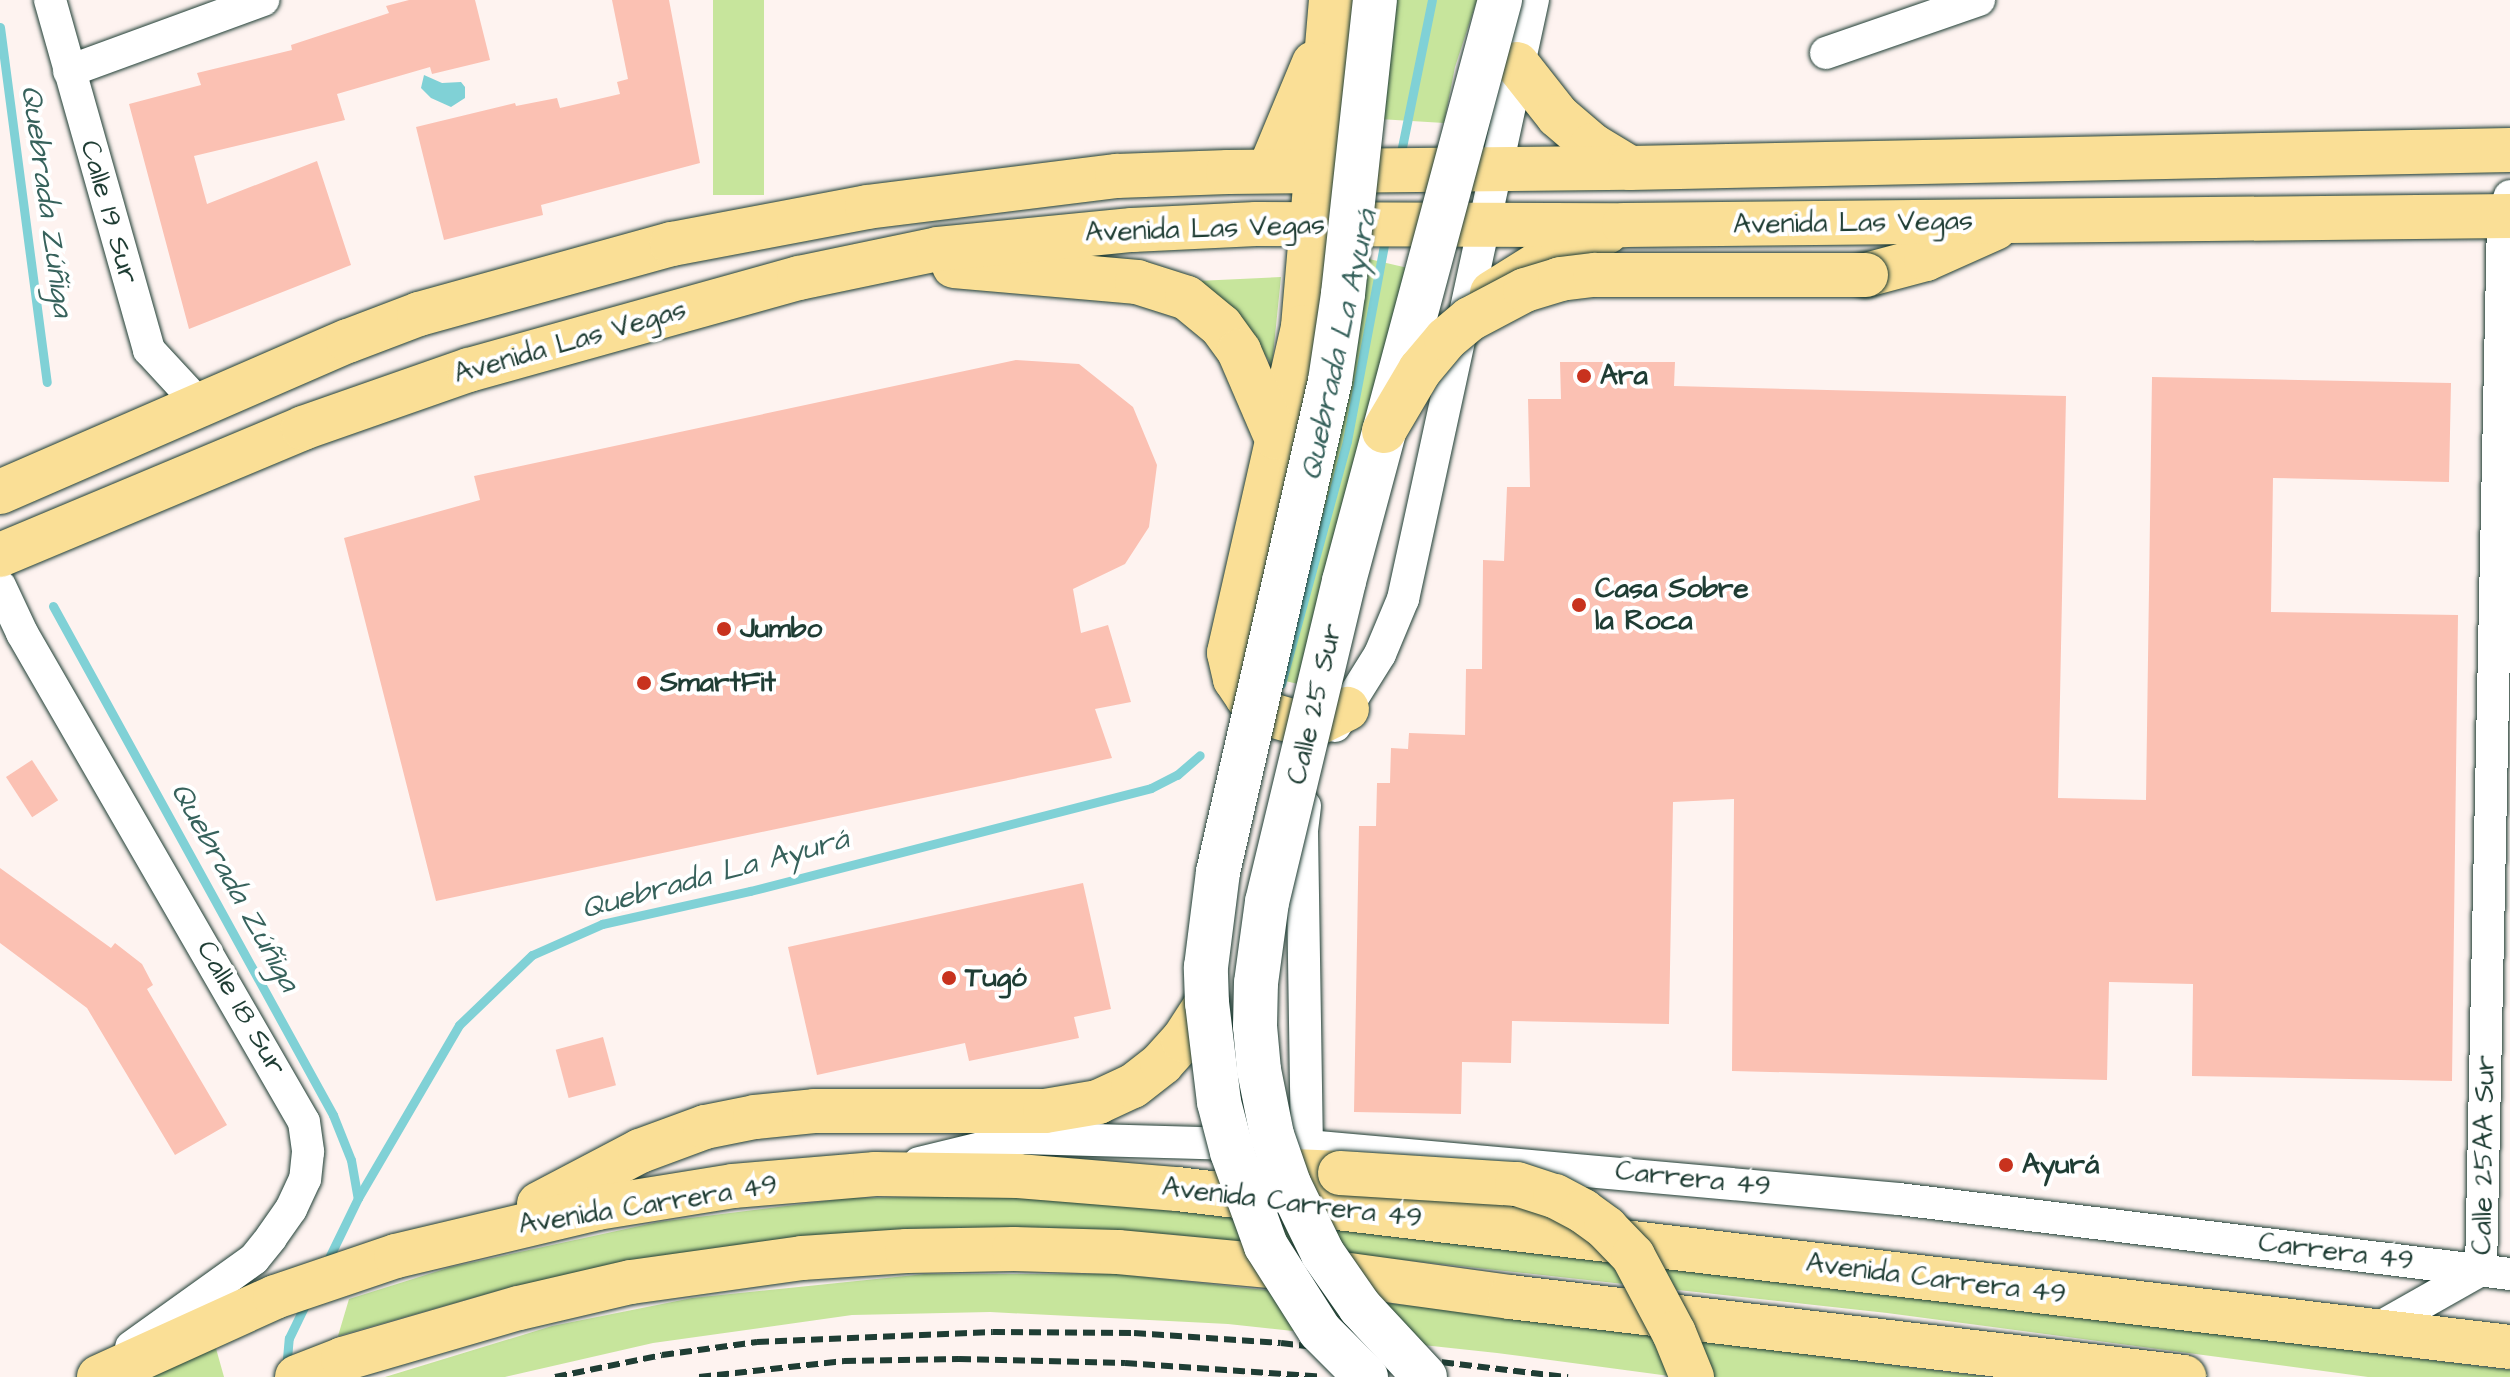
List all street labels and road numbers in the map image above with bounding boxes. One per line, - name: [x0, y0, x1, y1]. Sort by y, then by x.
- street label: Calle 19 Sur: [73, 136, 145, 288]
- street label: Avenida Las Vegas: [1733, 204, 1973, 242]
- street label: Avenida Las Vegas: [1084, 208, 1326, 250]
- street label: Avenida Las Vegas: [450, 293, 690, 391]
- street label: Calle 25 Sur: [1280, 620, 1350, 788]
- street label: Calle 18 Sur: [189, 935, 293, 1081]
- street label: Calle 25AA Sur: [2465, 1055, 2503, 1255]
- street label: Carrera 49: [1614, 1154, 1772, 1204]
- street label: Avenida Carrera 49: [516, 1168, 780, 1242]
- street label: Avenida Carrera 49: [1160, 1170, 1424, 1236]
- street label: Carrera 49: [2257, 1226, 2415, 1278]
- street label: Avenida Carrera 49: [1804, 1246, 2068, 1312]

